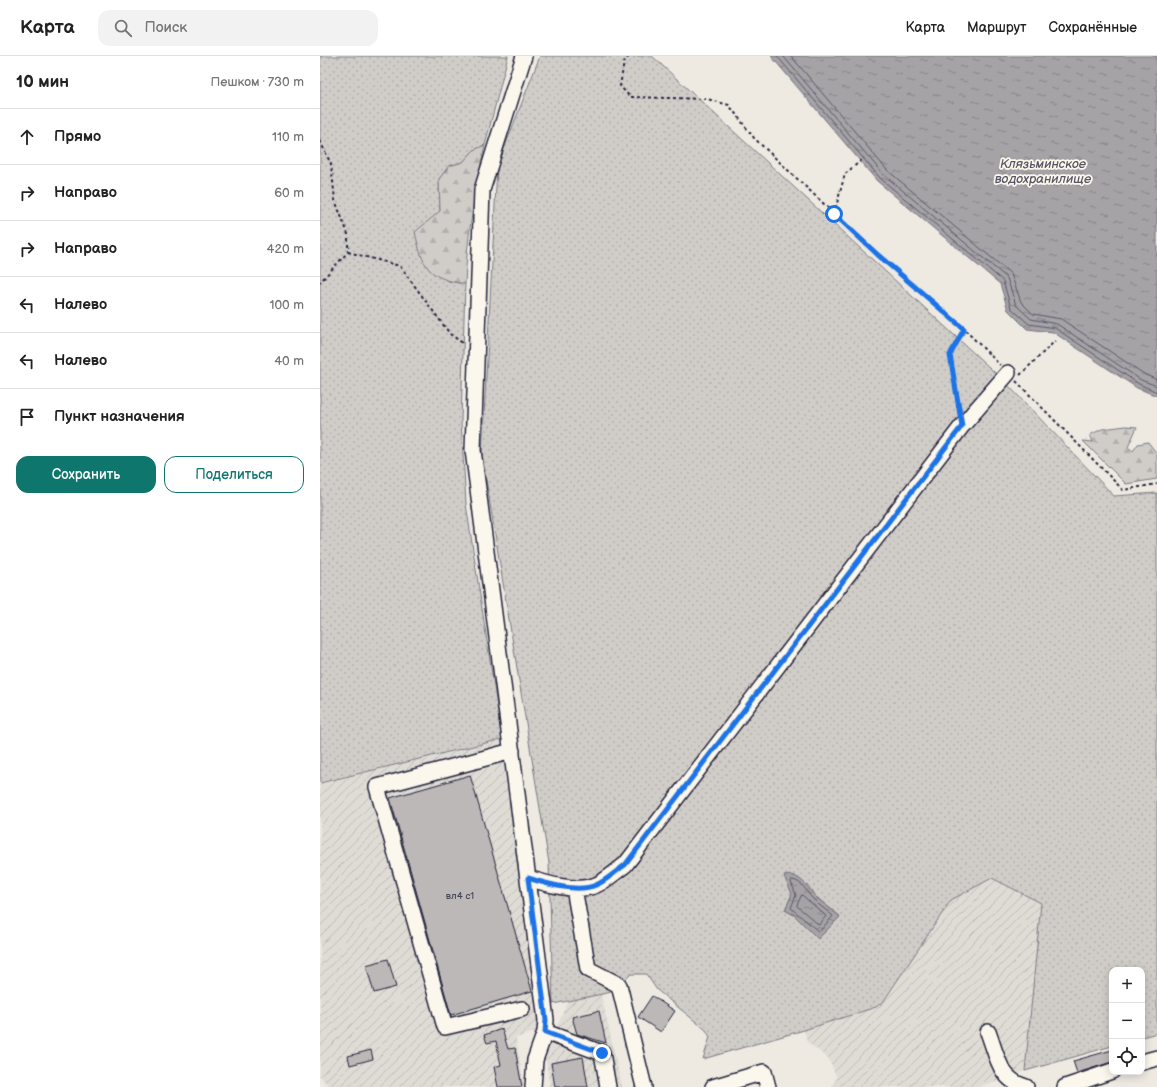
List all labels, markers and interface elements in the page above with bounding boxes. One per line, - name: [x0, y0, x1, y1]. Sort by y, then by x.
- search box: [98, 10, 378, 46]
- text: Карта: [20, 16, 74, 39]
- icon: search: [112, 17, 134, 39]
- text: Поиск: [144, 18, 187, 37]
- text: Карта: [906, 19, 945, 36]
- text: Маршрут: [967, 19, 1027, 36]
- text: Сохранённые: [1049, 19, 1137, 36]
- text: 10 мин: [16, 72, 69, 92]
- text: Пешком · 730 m: [211, 74, 304, 90]
- icon: ahead: [16, 126, 38, 148]
- text: Прямо: [54, 127, 101, 146]
- text: 110 m: [272, 129, 304, 145]
- water label: Клязьминское водохранилище: [995, 156, 1092, 187]
- icon: right: [16, 182, 38, 204]
- text: Направо: [54, 183, 117, 202]
- text: 60 m: [274, 185, 304, 201]
- route start: [825, 205, 843, 223]
- icon: right: [16, 238, 38, 260]
- text: Направо: [54, 239, 117, 258]
- text: 420 m: [266, 241, 304, 257]
- icon: left: [16, 294, 38, 316]
- text: Налево: [54, 295, 107, 314]
- text: 100 m: [269, 297, 304, 313]
- icon: left: [16, 350, 38, 372]
- text: Налево: [54, 351, 107, 370]
- text: 40 m: [274, 353, 304, 369]
- icon: arrive: [16, 406, 38, 428]
- text: Пункт назначения: [54, 407, 185, 426]
- button: Сохранить: [16, 456, 156, 493]
- button: Поделиться: [164, 456, 304, 493]
- house number: вл4 с1: [446, 890, 474, 902]
- map controls: [1109, 967, 1145, 1075]
- button: +: [1109, 967, 1145, 1003]
- button: −: [1109, 1003, 1145, 1039]
- button: locate: [1109, 1039, 1145, 1075]
- route end: [593, 1044, 611, 1062]

